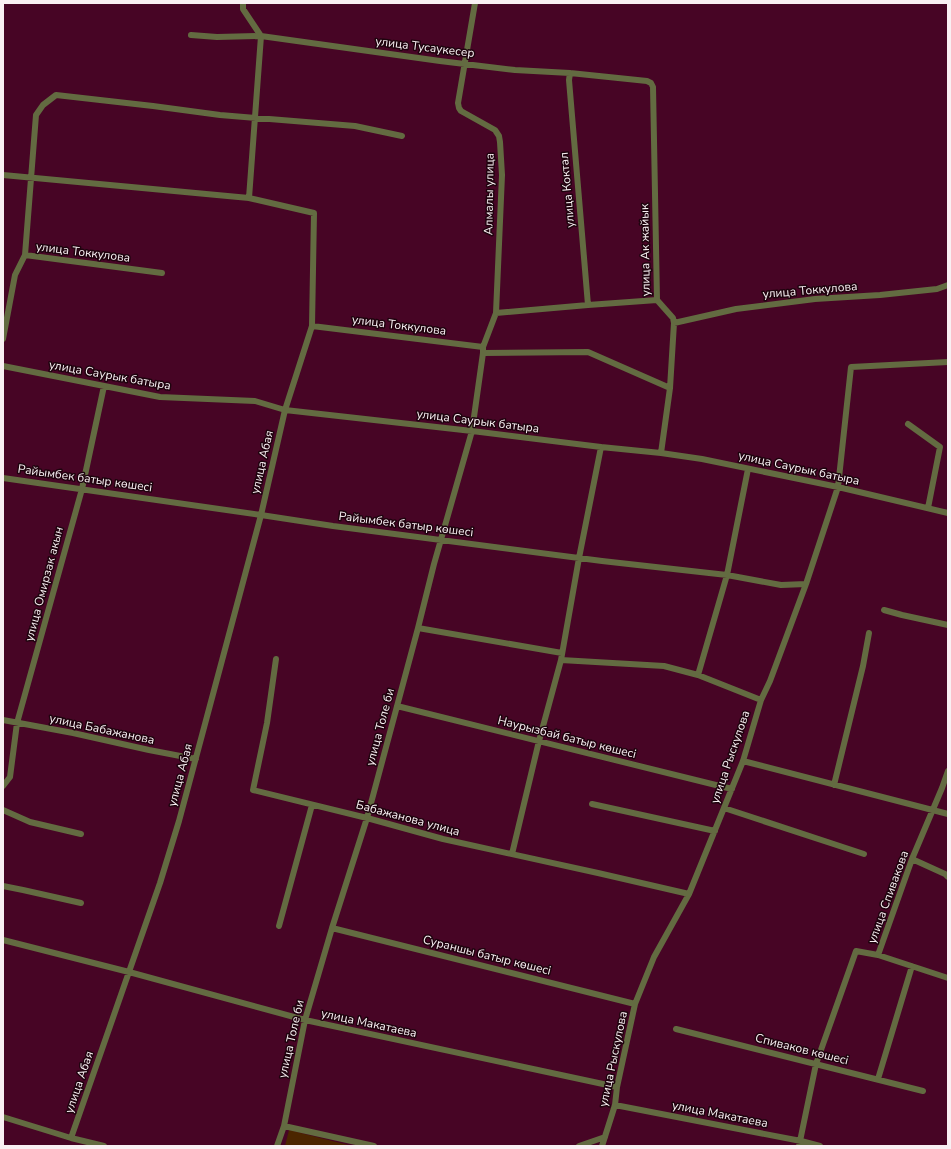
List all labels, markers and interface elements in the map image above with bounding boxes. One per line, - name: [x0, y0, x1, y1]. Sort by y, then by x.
- street label: улица Тусаукесер: [375, 33, 475, 61]
- street label: улица Коктал: [556, 151, 578, 229]
- street label: Алмалы улица: [480, 153, 498, 235]
- street label: улица Ак жайык: [636, 203, 654, 296]
- street label: улица Токкулова: [35, 238, 131, 266]
- street label: улица Токкулова: [762, 278, 858, 302]
- street label: улица Токкулова: [351, 311, 447, 339]
- street label: улица Саурык батыра: [48, 356, 172, 394]
- street label: улица Саурык батыра: [416, 406, 540, 436]
- street label: улица Абая: [247, 429, 277, 495]
- street label: улица Саурык батыра: [737, 447, 861, 489]
- street label: Райымбек батыр көшесі: [17, 461, 153, 495]
- street label: Райымбек батыр көшесі: [338, 508, 474, 540]
- street label: улица Омирзак акын: [21, 525, 67, 643]
- street label: улица Толе би: [362, 686, 398, 768]
- street label: улица Рыскулова: [707, 708, 753, 806]
- street label: улица Бабажанова: [48, 710, 156, 748]
- street label: Наурызбай батыр көшесі: [496, 712, 638, 762]
- street label: улица Абая: [164, 742, 196, 808]
- street label: Бабажанова улица: [354, 796, 462, 840]
- street label: улица Спивакова: [864, 848, 912, 946]
- street label: Сураншы батыр көшесі: [421, 931, 553, 979]
- street label: улица Толе би: [274, 998, 308, 1080]
- street label: улица Макатаева: [320, 1005, 418, 1041]
- street label: улица Рыскулова: [595, 1010, 631, 1108]
- street label: Спиваков көшесі: [754, 1030, 850, 1068]
- street label: улица Абая: [61, 1049, 97, 1115]
- street label: улица Макатаева: [671, 1097, 769, 1131]

